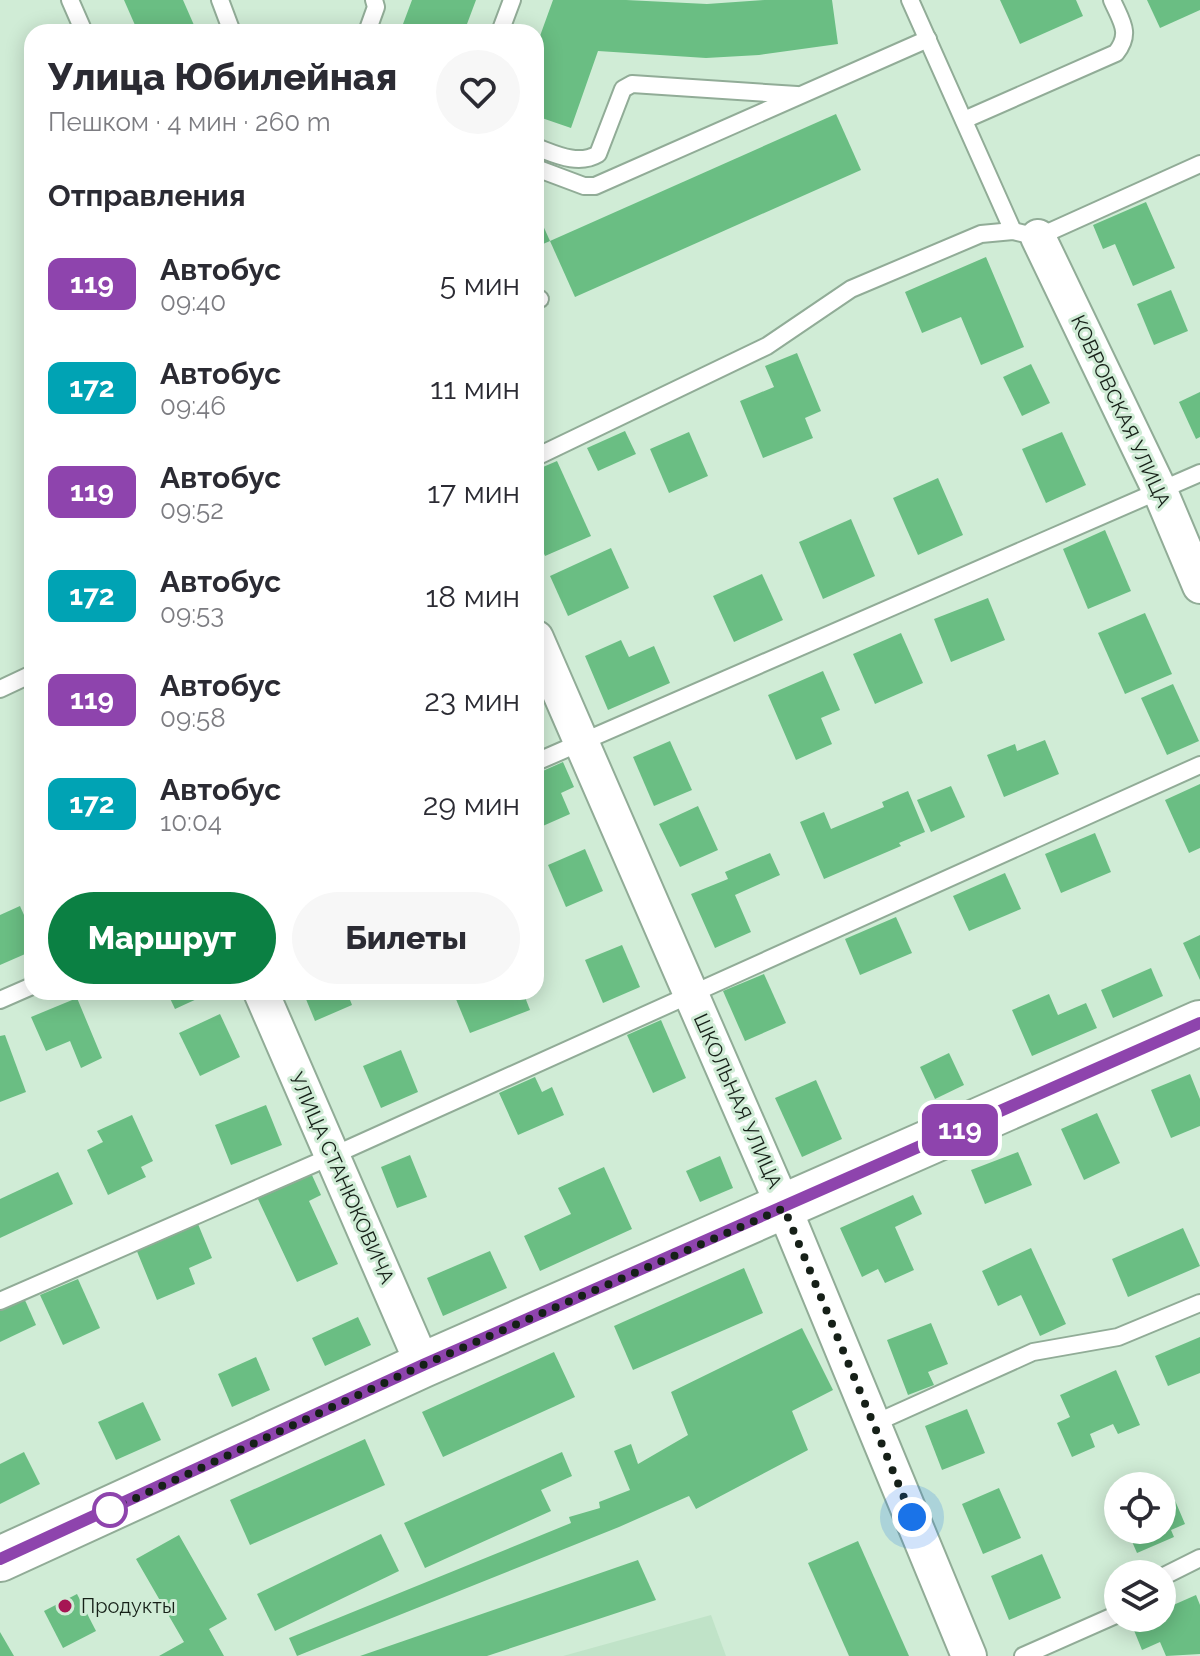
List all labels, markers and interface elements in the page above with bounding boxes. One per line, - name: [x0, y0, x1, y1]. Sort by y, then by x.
- button: heart: [436, 50, 520, 134]
- text: Улица Юбилейная: [48, 54, 397, 99]
- text: Пешком · 4 мин · 260 m: [48, 107, 331, 137]
- text: Отправления: [48, 178, 246, 213]
- text: Автобус: [160, 252, 281, 287]
- text: 119: [70, 267, 114, 300]
- text: 5 мин: [440, 267, 520, 302]
- text: 09:40: [160, 287, 226, 317]
- street label: КОВРОВСКАЯ УЛИЦА: [1066, 311, 1176, 511]
- text: Автобус: [160, 356, 281, 391]
- text: 172: [69, 371, 115, 404]
- text: 11 мин: [430, 371, 520, 406]
- text: 09:46: [160, 391, 226, 421]
- text: Автобус: [160, 460, 281, 495]
- text: 119: [70, 475, 114, 508]
- text: 17 мин: [427, 475, 520, 510]
- text: 09:52: [160, 495, 224, 525]
- text: Автобус: [160, 564, 281, 599]
- text: 172: [69, 579, 115, 612]
- text: 18 мин: [425, 579, 520, 614]
- text: 09:53: [160, 599, 224, 629]
- text: Автобус: [160, 668, 281, 703]
- text: 119: [70, 683, 114, 716]
- text: 23 мин: [424, 683, 520, 718]
- text: 09:58: [160, 703, 226, 733]
- text: Автобус: [160, 772, 281, 807]
- text: 172: [69, 787, 115, 820]
- text: 29 мин: [423, 787, 520, 822]
- text: 10:04: [160, 807, 222, 837]
- button: Маршрут: [48, 892, 276, 984]
- button: Билеты: [292, 892, 520, 984]
- street label: ШКОЛЬНАЯ УЛИЦА: [689, 1010, 788, 1193]
- street label: УЛИЦА СТАНЮКОВИЧА: [284, 1069, 400, 1288]
- line badge: 119: [914, 1104, 1006, 1156]
- text: 119: [938, 1113, 982, 1146]
- map controls: [1104, 1472, 1176, 1632]
- button: locate: [1104, 1472, 1176, 1544]
- unlabelled marker: [93, 1493, 127, 1527]
- your location: [892, 1497, 932, 1537]
- button: layers: [1104, 1560, 1176, 1632]
- place label: Продукты: [81, 1594, 175, 1618]
- marker: Продукты: [56, 1597, 74, 1615]

